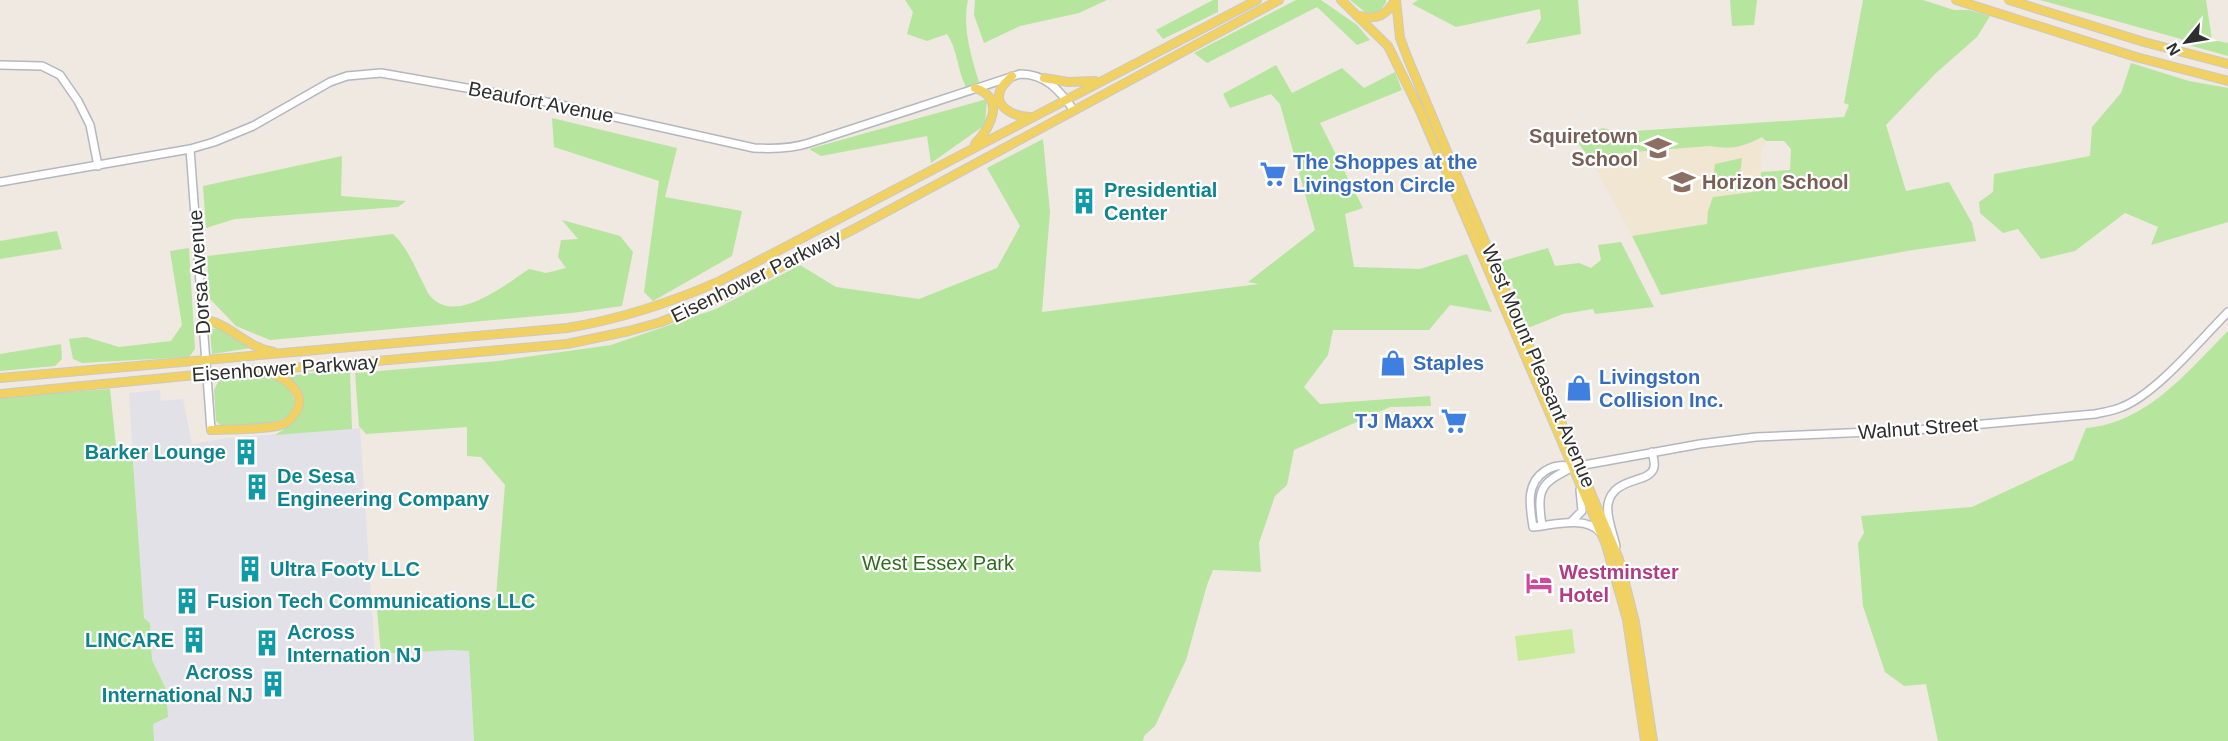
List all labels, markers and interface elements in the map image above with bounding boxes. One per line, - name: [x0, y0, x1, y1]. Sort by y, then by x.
- north arrow: [2156, 12, 2216, 72]
- text: N: [2163, 40, 2184, 59]
- street label: Beaufort Avenue: [466, 77, 616, 127]
- place label: Squiretown School: [1529, 125, 1638, 170]
- school or university icon: Squiretown School: [1643, 133, 1673, 163]
- place label: The Shoppes at the Livingston Circle: [1293, 151, 1477, 196]
- supermarket icon: The Shoppes at the Livingston Circle: [1258, 159, 1288, 189]
- school or university icon: Horizon School: [1667, 167, 1697, 197]
- place label: Horizon School: [1702, 171, 1849, 193]
- place label: Presidential Center: [1104, 179, 1217, 224]
- building icon: Presidential Center: [1069, 186, 1099, 216]
- street label: Dorsa Avenue: [184, 209, 214, 335]
- street label: Eisenhower Parkway: [667, 225, 845, 327]
- street label: West Mount Pleasant Avenue: [1478, 241, 1600, 491]
- shop icon: Staples: [1378, 348, 1408, 378]
- street label: Eisenhower Parkway: [191, 351, 379, 385]
- place label: Staples: [1413, 352, 1484, 374]
- place label: Livingston Collision Inc.: [1599, 366, 1723, 411]
- shop icon: Livingston Collision Inc.: [1564, 373, 1594, 403]
- supermarket icon: TJ Maxx: [1439, 406, 1469, 436]
- place label: TJ Maxx: [1355, 410, 1434, 432]
- street label: Walnut Street: [1857, 413, 1979, 443]
- building icon: Barker Lounge: [231, 437, 261, 467]
- place label: Barker Lounge: [85, 441, 226, 463]
- place label: De Sesa Engineering Company: [277, 465, 490, 510]
- building icon: De Sesa Engineering Company: [242, 472, 272, 502]
- park label: West Essex Park: [862, 552, 1015, 574]
- building icon: Ultra Footy LLC: [235, 554, 265, 584]
- place label: Ultra Footy LLC: [270, 558, 420, 580]
- place label: Westminster Hotel: [1559, 561, 1679, 606]
- hotel icon: Westminster Hotel: [1524, 568, 1554, 598]
- building icon: Fusion Tech Communications LLC: [172, 586, 202, 616]
- place label: Fusion Tech Communications LLC: [207, 590, 536, 612]
- place label: Across Internation NJ: [287, 621, 421, 666]
- building icon: LINCARE: [179, 625, 209, 655]
- building icon: Across Internation NJ: [252, 628, 282, 658]
- place label: LINCARE: [85, 629, 174, 651]
- place label: Across International NJ: [102, 661, 253, 706]
- building icon: Across International NJ: [258, 669, 288, 699]

